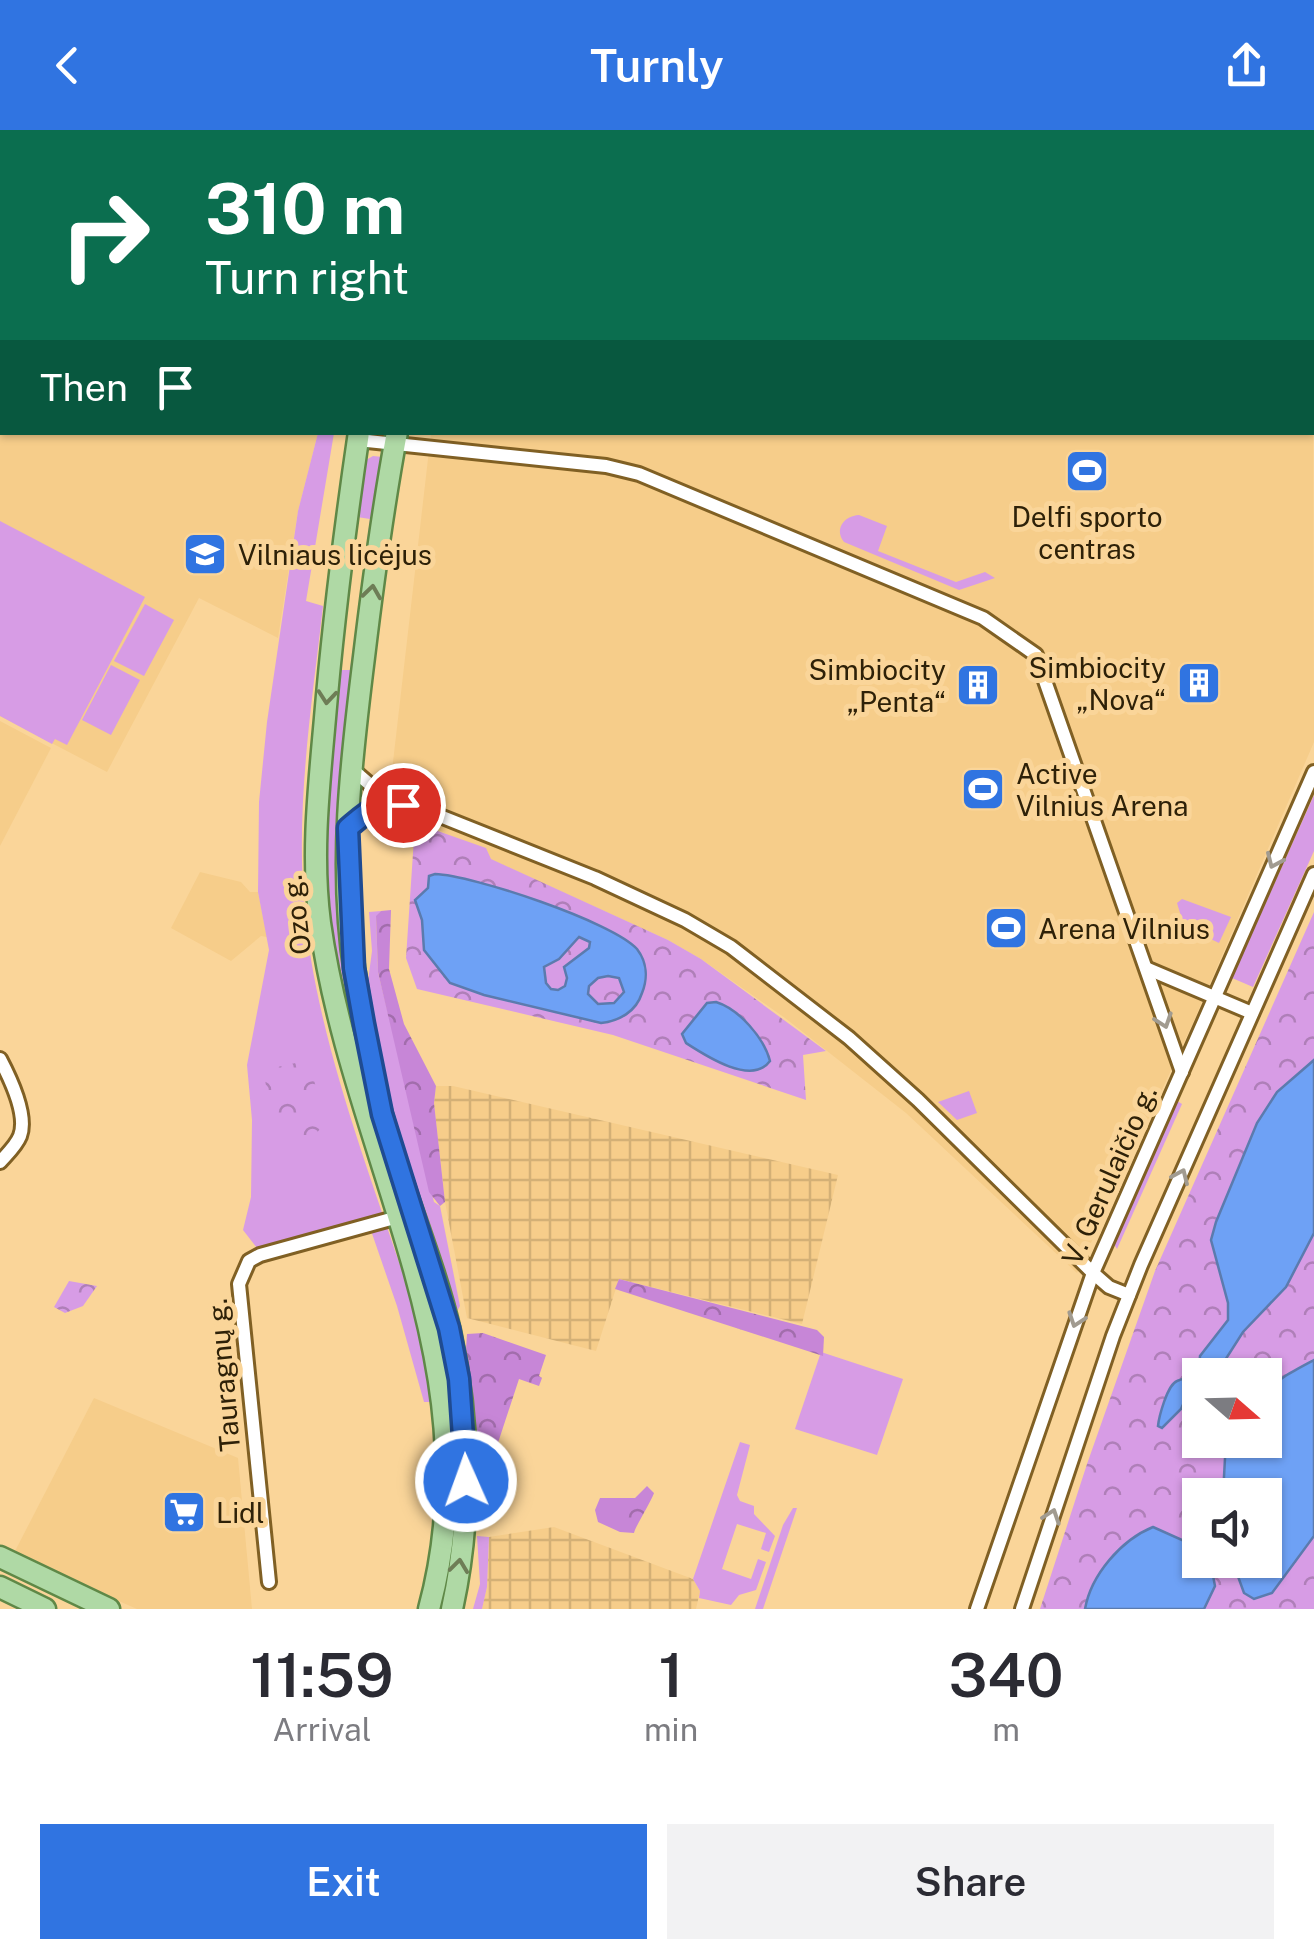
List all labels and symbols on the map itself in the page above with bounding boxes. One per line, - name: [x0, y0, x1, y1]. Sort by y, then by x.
- sports icon: Delfi sporto centras: [1064, 448, 1110, 494]
- place label: Delfi sporto centras: [1011, 500, 1163, 565]
- school or university icon: Vilniaus licėjus: [182, 531, 228, 577]
- place label: Vilniaus licėjus: [238, 538, 432, 571]
- one-way arrow: [361, 584, 382, 601]
- place label: Simbiocity „Nova“: [1029, 651, 1166, 716]
- place label: Simbiocity „Penta“: [809, 653, 946, 718]
- building icon: Simbiocity „Nova“: [1176, 660, 1222, 706]
- building icon: Simbiocity „Penta“: [955, 662, 1001, 708]
- one-way arrow: [316, 690, 338, 706]
- place label: Active Vilnius Arena: [1016, 757, 1189, 822]
- pin: [361, 763, 446, 848]
- sports icon: Active Vilnius Arena: [960, 766, 1006, 812]
- one-way arrow: [1267, 851, 1287, 869]
- street label: Ozo g.: [275, 873, 317, 957]
- sports icon: Arena Vilnius: [983, 905, 1029, 951]
- place label: Arena Vilnius: [1038, 912, 1210, 945]
- one-way arrow: [1152, 1011, 1173, 1028]
- street label: V. Gerulaičio g.: [1055, 1080, 1163, 1270]
- one-way arrow: [1168, 1168, 1188, 1186]
- street label: Tauragnų g.: [200, 1297, 246, 1453]
- one-way arrow: [1068, 1311, 1088, 1328]
- north arrow: [1182, 1358, 1282, 1458]
- position arrow: [414, 1429, 518, 1533]
- supermarket icon: Lidl: [161, 1489, 207, 1535]
- place label: Lidl: [216, 1496, 264, 1529]
- one-way arrow: [1041, 1509, 1061, 1526]
- one-way arrow: [448, 1557, 469, 1574]

